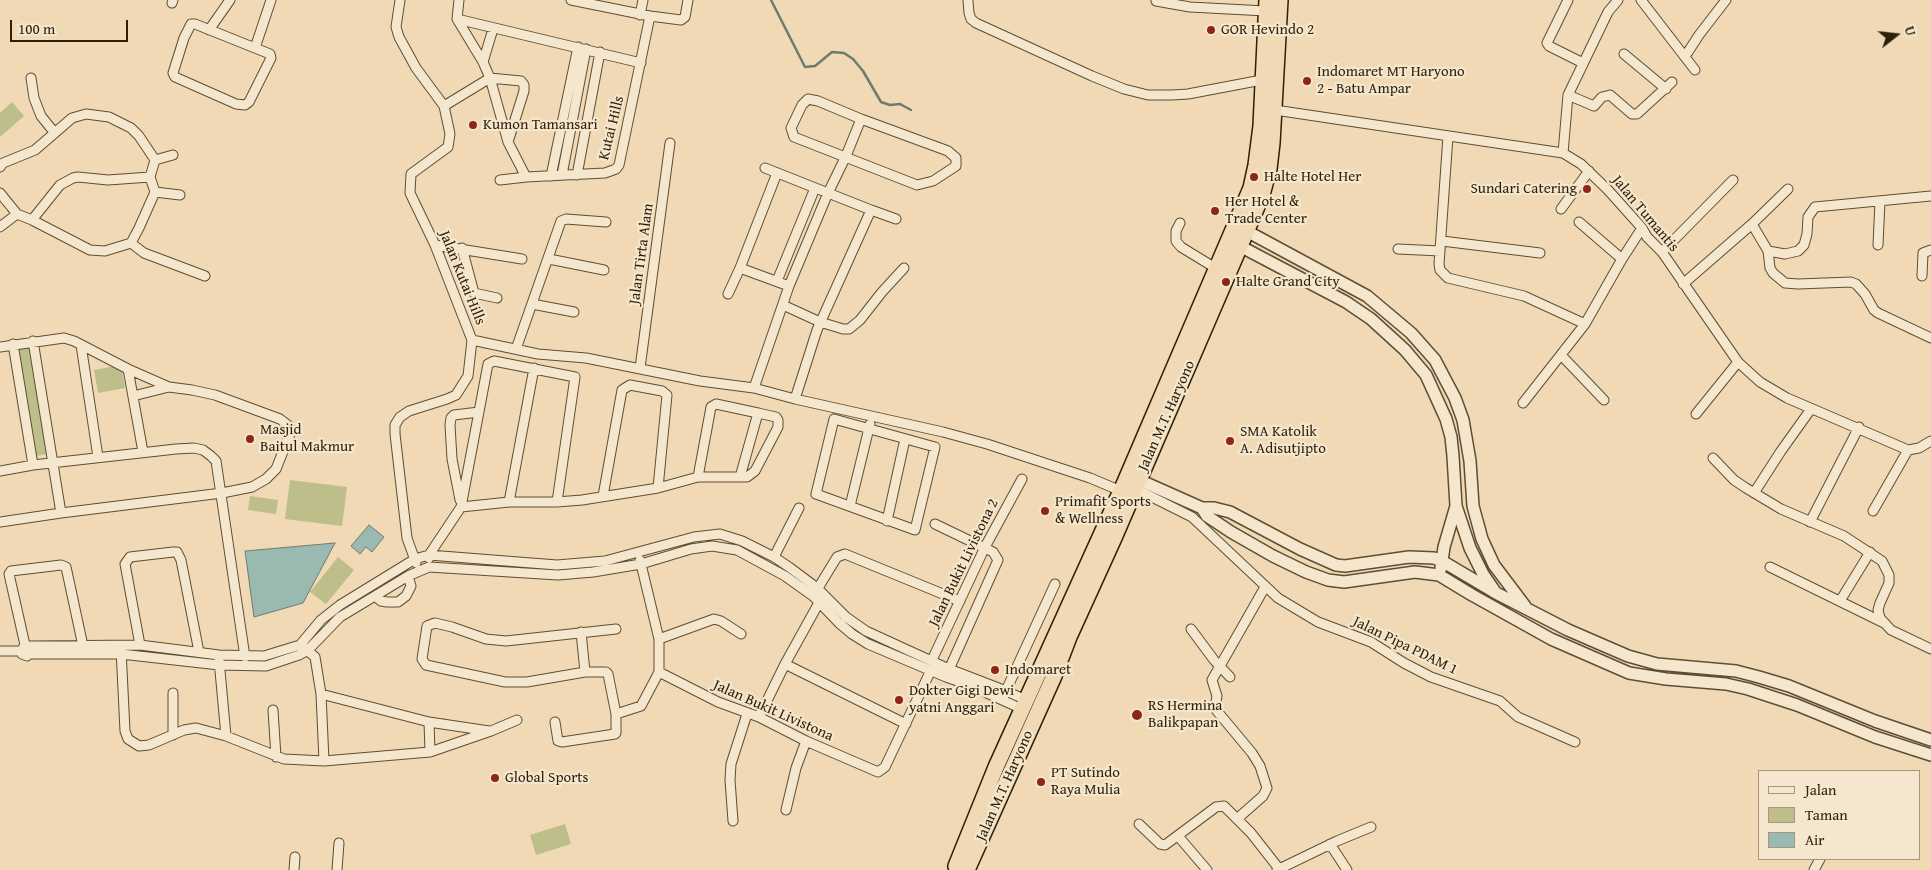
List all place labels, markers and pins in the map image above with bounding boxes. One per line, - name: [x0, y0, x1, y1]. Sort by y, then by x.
- place label: GOR Hevindo 2: [1221, 21, 1314, 39]
- marker: GOR Hevindo 2: [1205, 24, 1217, 36]
- place label: Indomaret MT Haryono 2 - Batu Ampar: [1317, 63, 1465, 98]
- marker: Indomaret MT Haryono 2 - Batu Ampar: [1301, 75, 1313, 87]
- place label: Kumon Tamansari: [483, 116, 598, 134]
- marker: Kumon Tamansari: [467, 119, 479, 131]
- place label: Halte Hotel Her: [1264, 168, 1362, 186]
- marker: Halte Hotel Her: [1248, 171, 1260, 183]
- place label: Sundari Catering: [1470, 180, 1577, 198]
- marker: Sundari Catering: [1581, 183, 1593, 195]
- place label: Her Hotel & Trade Center: [1225, 193, 1307, 228]
- marker: Her Hotel & Trade Center: [1209, 205, 1221, 217]
- place label: Halte Grand City: [1236, 273, 1340, 291]
- marker: Halte Grand City: [1220, 276, 1232, 288]
- place label: Masjid Baitul Makmur: [260, 421, 354, 456]
- place label: SMA Katolik A. Adisutjipto: [1240, 423, 1326, 458]
- marker: Masjid Baitul Makmur: [244, 433, 256, 445]
- marker: SMA Katolik A. Adisutjipto: [1224, 435, 1236, 447]
- place label: Primafit Sports & Wellness: [1055, 493, 1151, 528]
- marker: Primafit Sports & Wellness: [1039, 505, 1051, 517]
- place label: Indomaret: [1005, 661, 1071, 679]
- marker: Indomaret: [989, 664, 1001, 676]
- place label: Dokter Gigi Dewi yatni Anggari: [909, 682, 1014, 717]
- marker: Dokter Gigi Dewi yatni Anggari: [893, 694, 905, 706]
- place label: RS Hermina Balikpapan: [1148, 697, 1222, 732]
- marker: RS Hermina Balikpapan: [1130, 708, 1144, 722]
- place label: PT Sutindo Raya Mulia: [1051, 764, 1120, 799]
- place label: Global Sports: [505, 769, 589, 787]
- marker: Global Sports: [489, 772, 501, 784]
- marker: PT Sutindo Raya Mulia: [1035, 776, 1047, 788]

